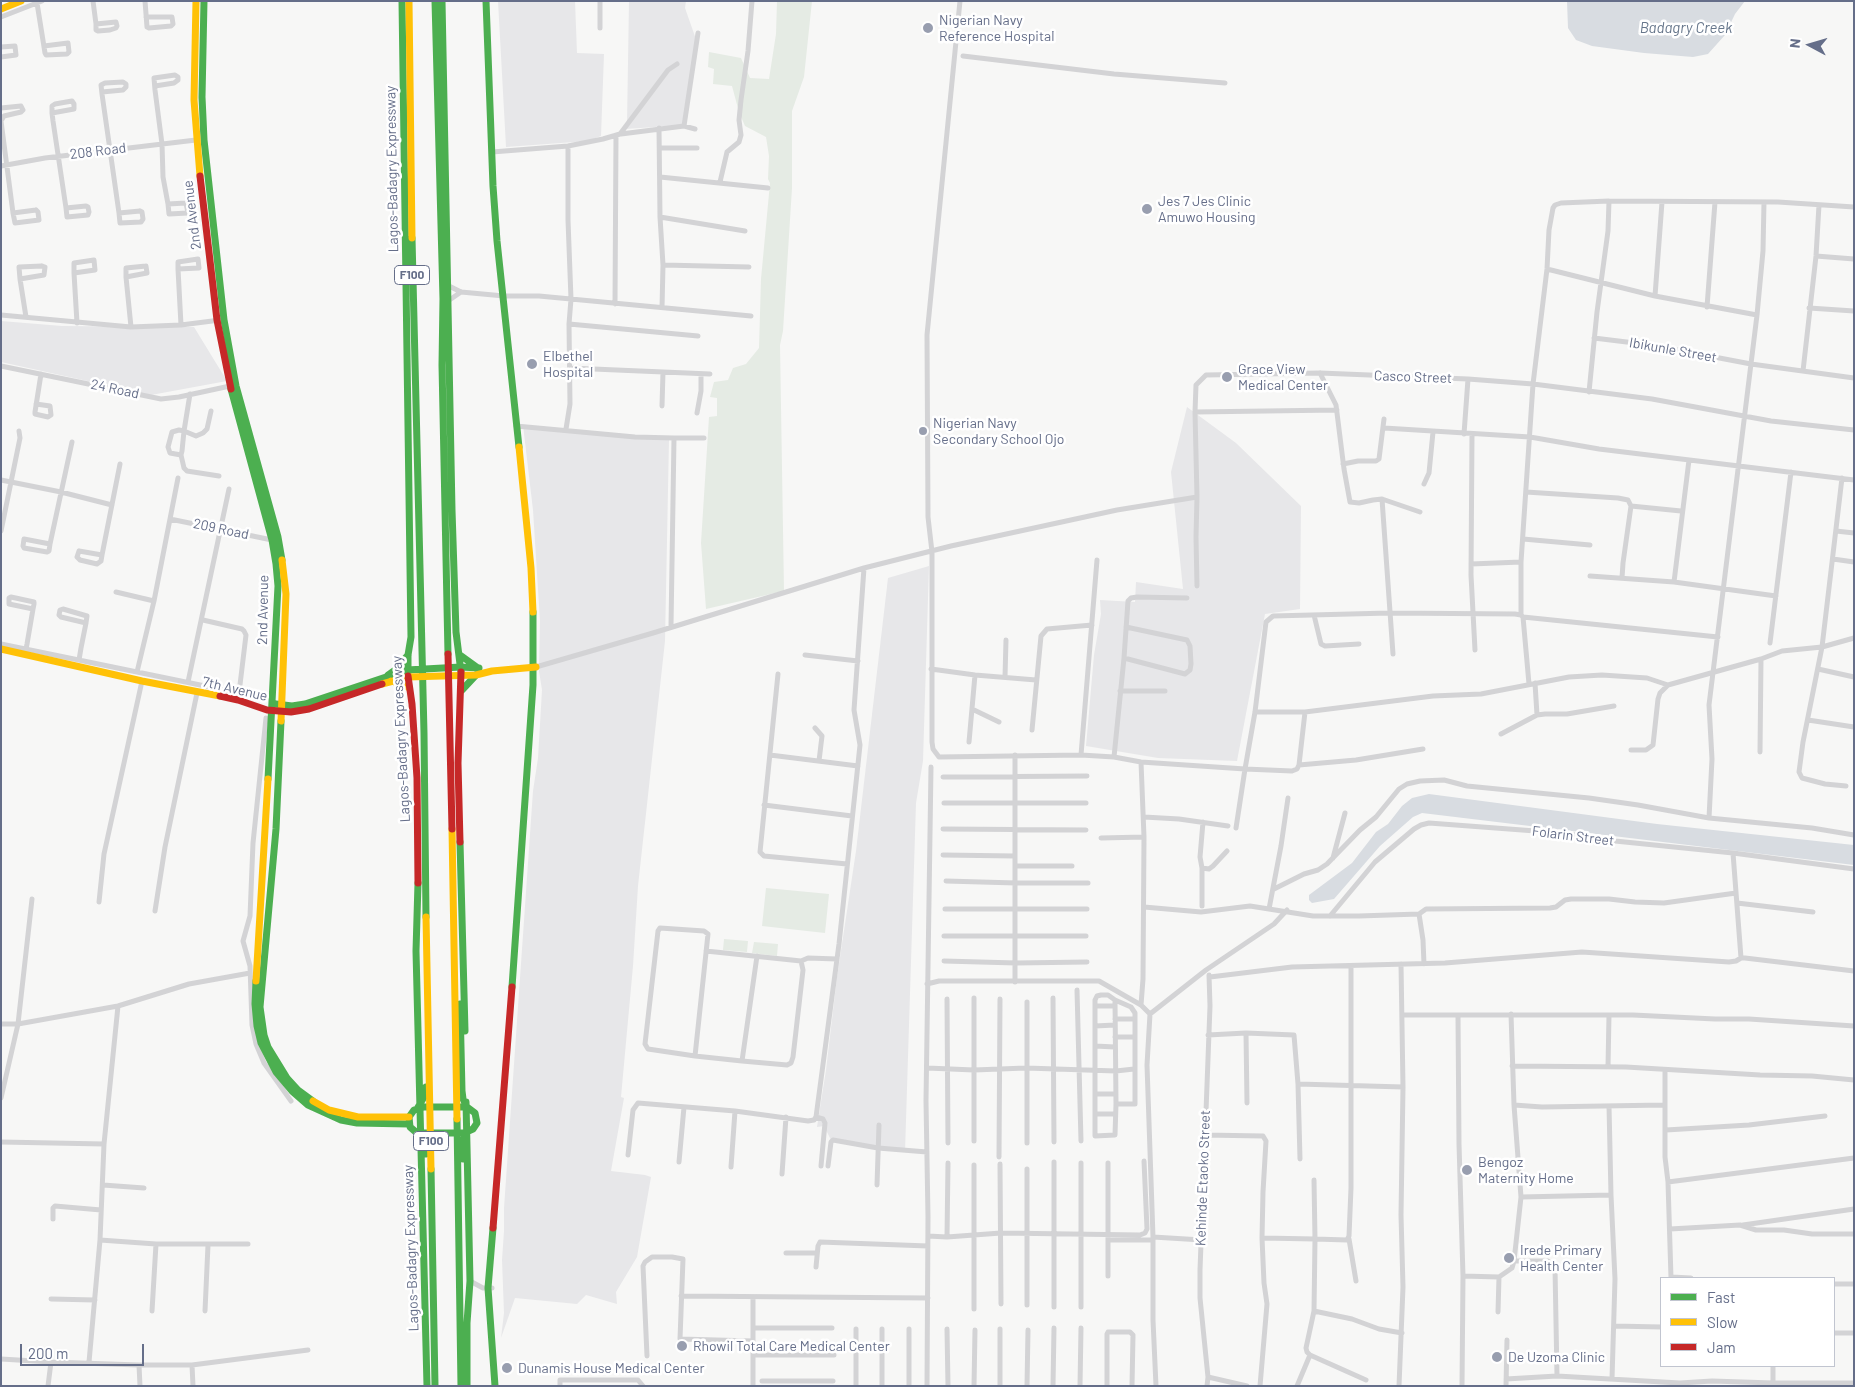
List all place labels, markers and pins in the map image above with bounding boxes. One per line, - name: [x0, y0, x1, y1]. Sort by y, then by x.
- place label: Nigerian Navy Reference Hospital: [939, 12, 1054, 44]
- marker: Nigerian Navy Reference Hospital: [921, 21, 935, 35]
- place label: Jes 7 Jes Clinic Amuwo Housing: [1158, 193, 1255, 226]
- marker: Jes 7 Jes Clinic Amuwo Housing: [1140, 202, 1154, 216]
- place label: Elbethel Hospital: [543, 348, 593, 381]
- marker: Elbethel Hospital: [525, 357, 539, 371]
- place label: Grace View Medical Center: [1238, 361, 1328, 394]
- marker: Grace View Medical Center: [1220, 370, 1234, 384]
- place label: Nigerian Navy Secondary School Ojo: [933, 415, 1064, 448]
- marker: Nigerian Navy Secondary School Ojo: [917, 425, 929, 437]
- place label: Bengoz Maternity Home: [1478, 1154, 1574, 1186]
- marker: Bengoz Maternity Home: [1460, 1163, 1474, 1177]
- place label: Irede Primary Health Center: [1520, 1242, 1603, 1274]
- marker: Irede Primary Health Center: [1502, 1251, 1516, 1265]
- place label: Rhowil Total Care Medical Center: [693, 1338, 890, 1354]
- marker: Rhowil Total Care Medical Center: [675, 1339, 689, 1353]
- place label: De Uzoma Clinic: [1508, 1349, 1605, 1365]
- marker: De Uzoma Clinic: [1490, 1350, 1504, 1364]
- place label: Dunamis House Medical Center: [518, 1360, 705, 1376]
- marker: Dunamis House Medical Center: [500, 1361, 514, 1375]

